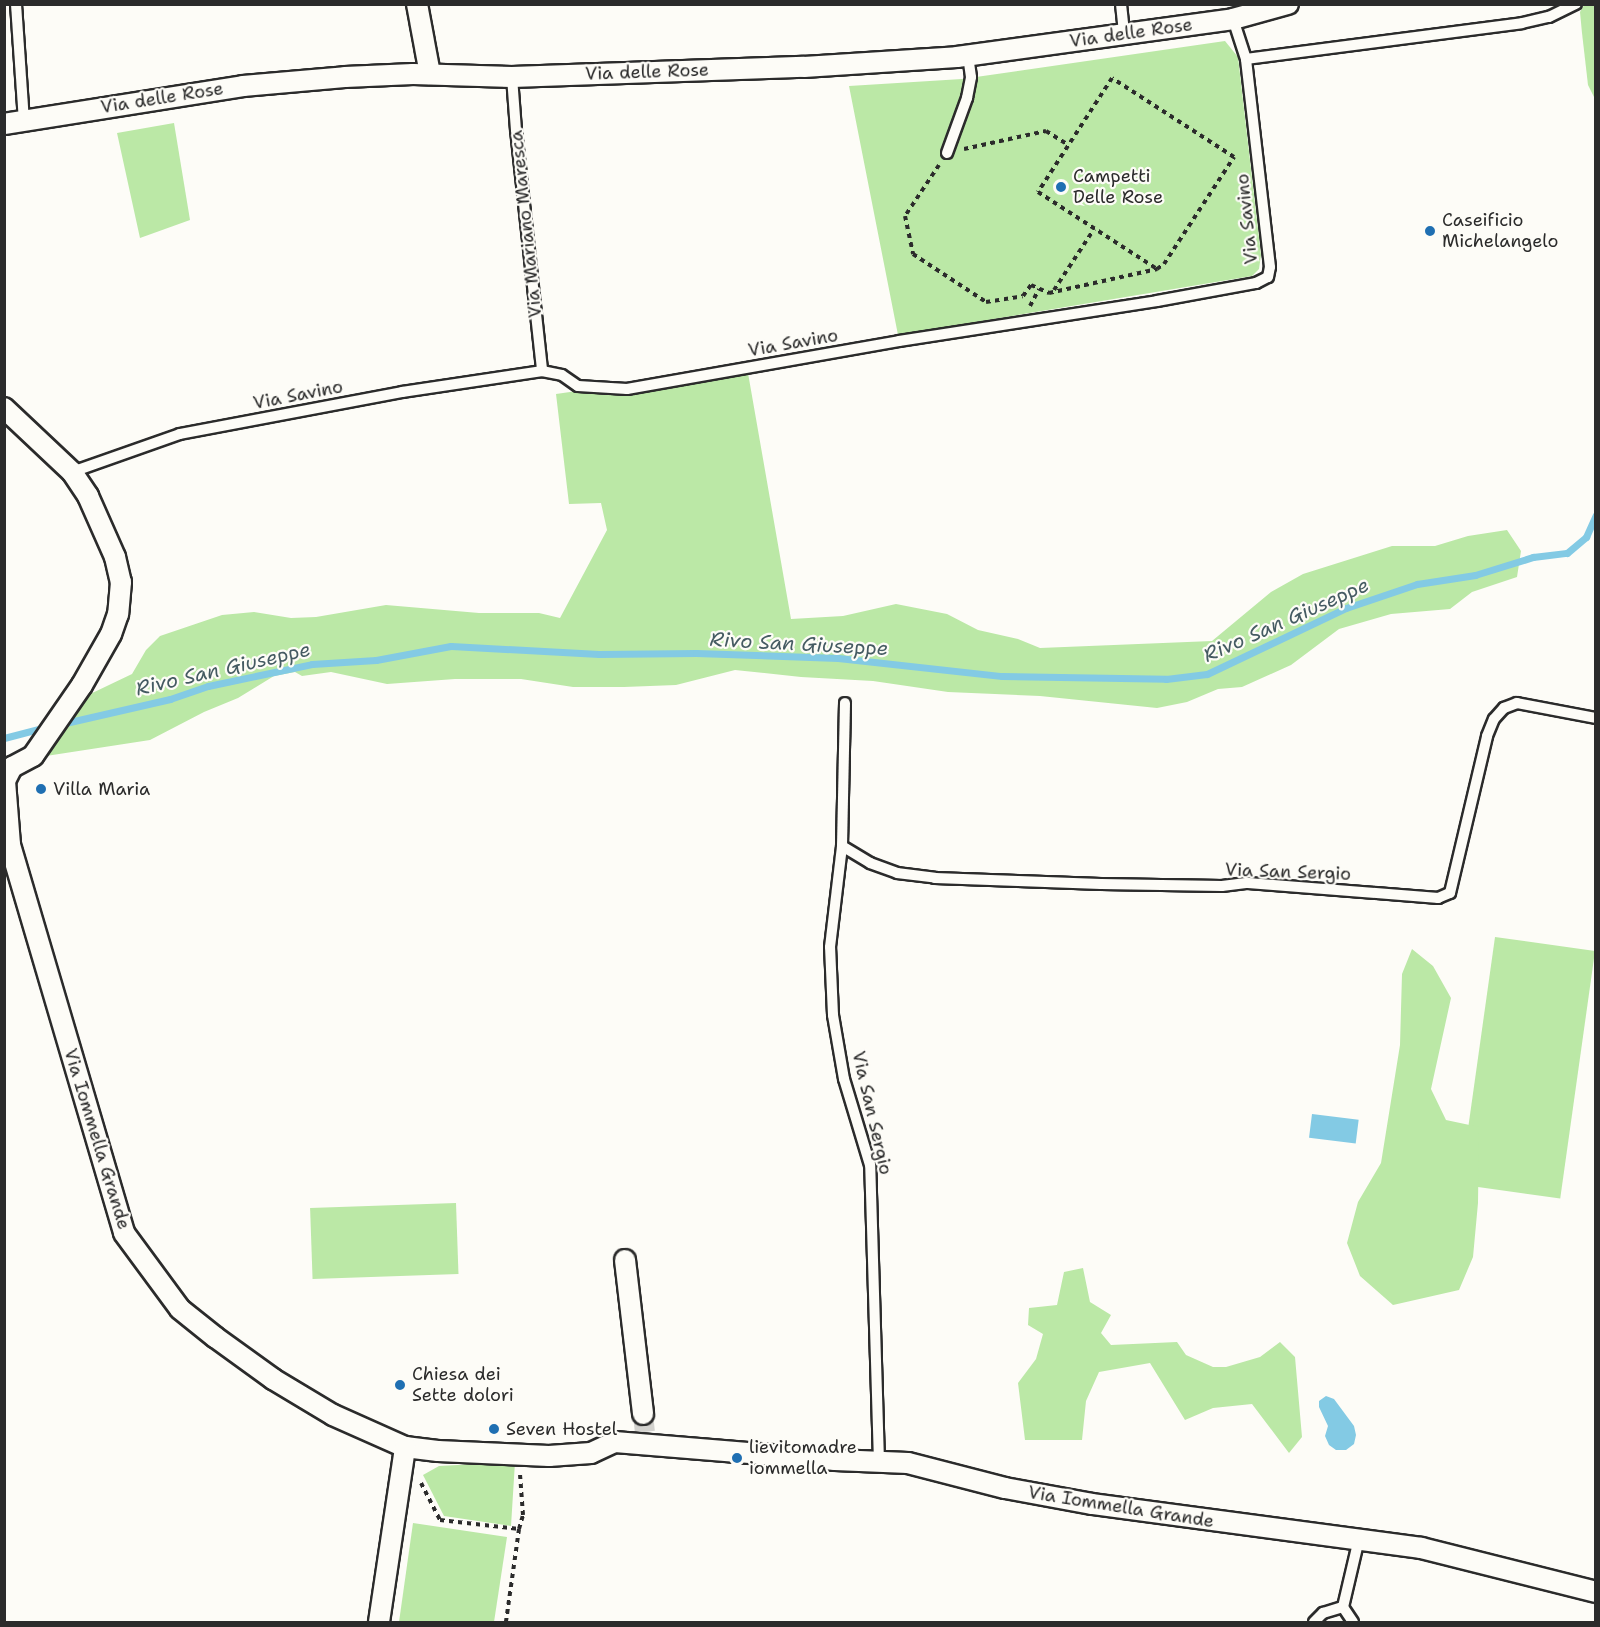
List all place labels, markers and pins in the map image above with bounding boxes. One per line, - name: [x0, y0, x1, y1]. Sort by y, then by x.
- place label: Campetti Delle Rose: [1073, 166, 1163, 208]
- marker: Campetti Delle Rose: [1054, 180, 1068, 194]
- place label: Caseificio Michelangelo: [1442, 210, 1558, 252]
- marker: Caseificio Michelangelo: [1423, 224, 1437, 238]
- place label: Villa Maria: [53, 778, 150, 800]
- marker: Villa Maria: [34, 782, 48, 796]
- place label: Chiesa dei Sette dolori: [412, 1364, 514, 1406]
- marker: Chiesa dei Sette dolori: [393, 1378, 407, 1392]
- place label: Seven Hostel: [506, 1418, 617, 1440]
- marker: Seven Hostel: [487, 1422, 501, 1436]
- place label: lievitomadre iommella: [749, 1437, 857, 1480]
- marker: lievitomadre iommella: [730, 1451, 744, 1465]

